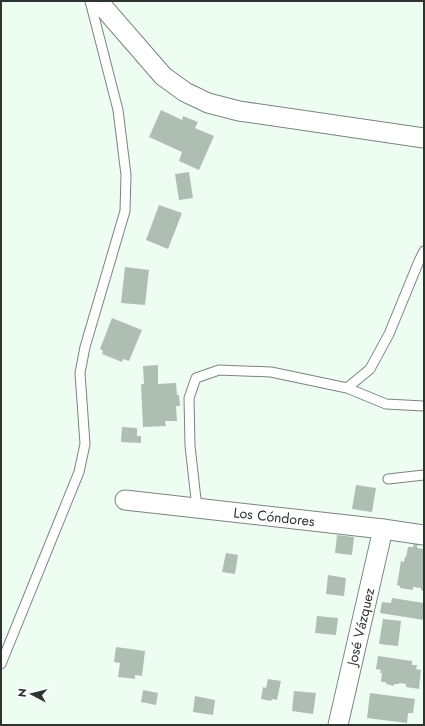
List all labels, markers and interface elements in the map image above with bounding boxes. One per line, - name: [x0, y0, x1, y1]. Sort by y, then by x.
- street label: Los Cóndores: [232, 502, 316, 531]
- street label: José Vázquez: [342, 585, 379, 669]
- north arrow: [12, 674, 52, 714]
- text: N: [14, 687, 31, 698]

